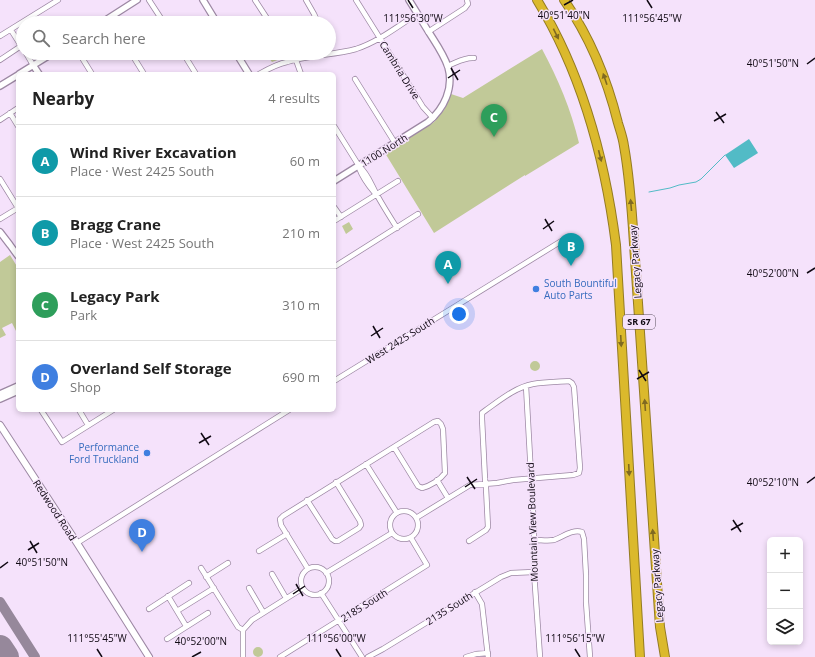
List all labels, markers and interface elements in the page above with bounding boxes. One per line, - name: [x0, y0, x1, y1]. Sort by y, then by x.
- text: 40°51'40"N: [538, 8, 590, 22]
- text: 111°56'30"W: [383, 11, 444, 25]
- text: 111°56'45"W: [622, 11, 683, 25]
- search box: [16, 16, 336, 60]
- icon: search: [30, 27, 52, 49]
- text: Search here: [62, 28, 146, 48]
- one-way arrow: [553, 29, 559, 40]
- street label: Cambria Drive: [376, 38, 424, 102]
- text: 40°51'50"N: [747, 56, 799, 70]
- one-way arrow: [602, 72, 608, 84]
- text: Nearby: [32, 87, 94, 110]
- text: 4 results: [268, 89, 320, 107]
- pin: C: [481, 104, 507, 137]
- street label: 1100 North: [358, 130, 410, 170]
- text: Wind River Excavation: [70, 142, 237, 162]
- one-way arrow: [598, 150, 604, 162]
- text: A: [41, 152, 49, 170]
- text: 60 m: [290, 152, 320, 170]
- text: Place · West 2425 South: [70, 162, 214, 180]
- one-way arrow: [628, 199, 635, 211]
- text: Bragg Crane: [70, 214, 161, 234]
- text: B: [41, 224, 49, 242]
- text: 210 m: [282, 224, 320, 242]
- street label: Legacy Parkway: [625, 224, 645, 299]
- pin: B: [558, 233, 584, 266]
- text: Place · West 2425 South: [70, 234, 214, 252]
- pin: A: [435, 251, 461, 284]
- text: 40°52'00"N: [747, 266, 799, 280]
- place label: South Bountiful Auto Parts: [544, 276, 617, 302]
- marker: South Bountiful Auto Parts: [531, 284, 541, 294]
- text: Legacy Park: [70, 286, 160, 306]
- text: C: [41, 296, 49, 314]
- text: 310 m: [282, 296, 320, 314]
- your location: [449, 304, 469, 324]
- text: Park: [70, 306, 97, 324]
- street label: West 2425 South: [363, 313, 437, 367]
- road number: SR 67: [623, 315, 655, 329]
- one-way arrow: [618, 335, 625, 347]
- text: Overland Self Storage: [70, 358, 232, 378]
- text: D: [40, 368, 50, 386]
- text: 690 m: [282, 368, 320, 386]
- text: Shop: [70, 378, 101, 396]
- one-way arrow: [641, 399, 648, 411]
- place label: Performance Ford Truckland: [69, 440, 139, 466]
- marker: Performance Ford Truckland: [142, 448, 152, 458]
- street label: Mountain View Boulevard: [523, 462, 541, 582]
- one-way arrow: [625, 464, 632, 476]
- text: 40°52'10"N: [747, 475, 799, 489]
- street label: Redwood Road: [30, 477, 80, 543]
- pin: D: [129, 519, 155, 552]
- one-way arrow: [650, 529, 657, 541]
- map controls: [767, 537, 803, 645]
- button: +: [767, 537, 803, 573]
- street label: Legacy Parkway: [647, 548, 667, 623]
- text: 40°51'50"N: [16, 555, 68, 569]
- button: −: [767, 573, 803, 609]
- street label: 2185 South: [338, 585, 390, 625]
- street label: 2135 South: [423, 588, 475, 628]
- button: layers: [767, 609, 803, 645]
- text: 111°55'45"W: [67, 631, 128, 645]
- text: 111°56'00"W: [306, 631, 367, 645]
- text: 111°56'15"W: [545, 631, 606, 645]
- text: 40°52'00"N: [175, 634, 227, 648]

